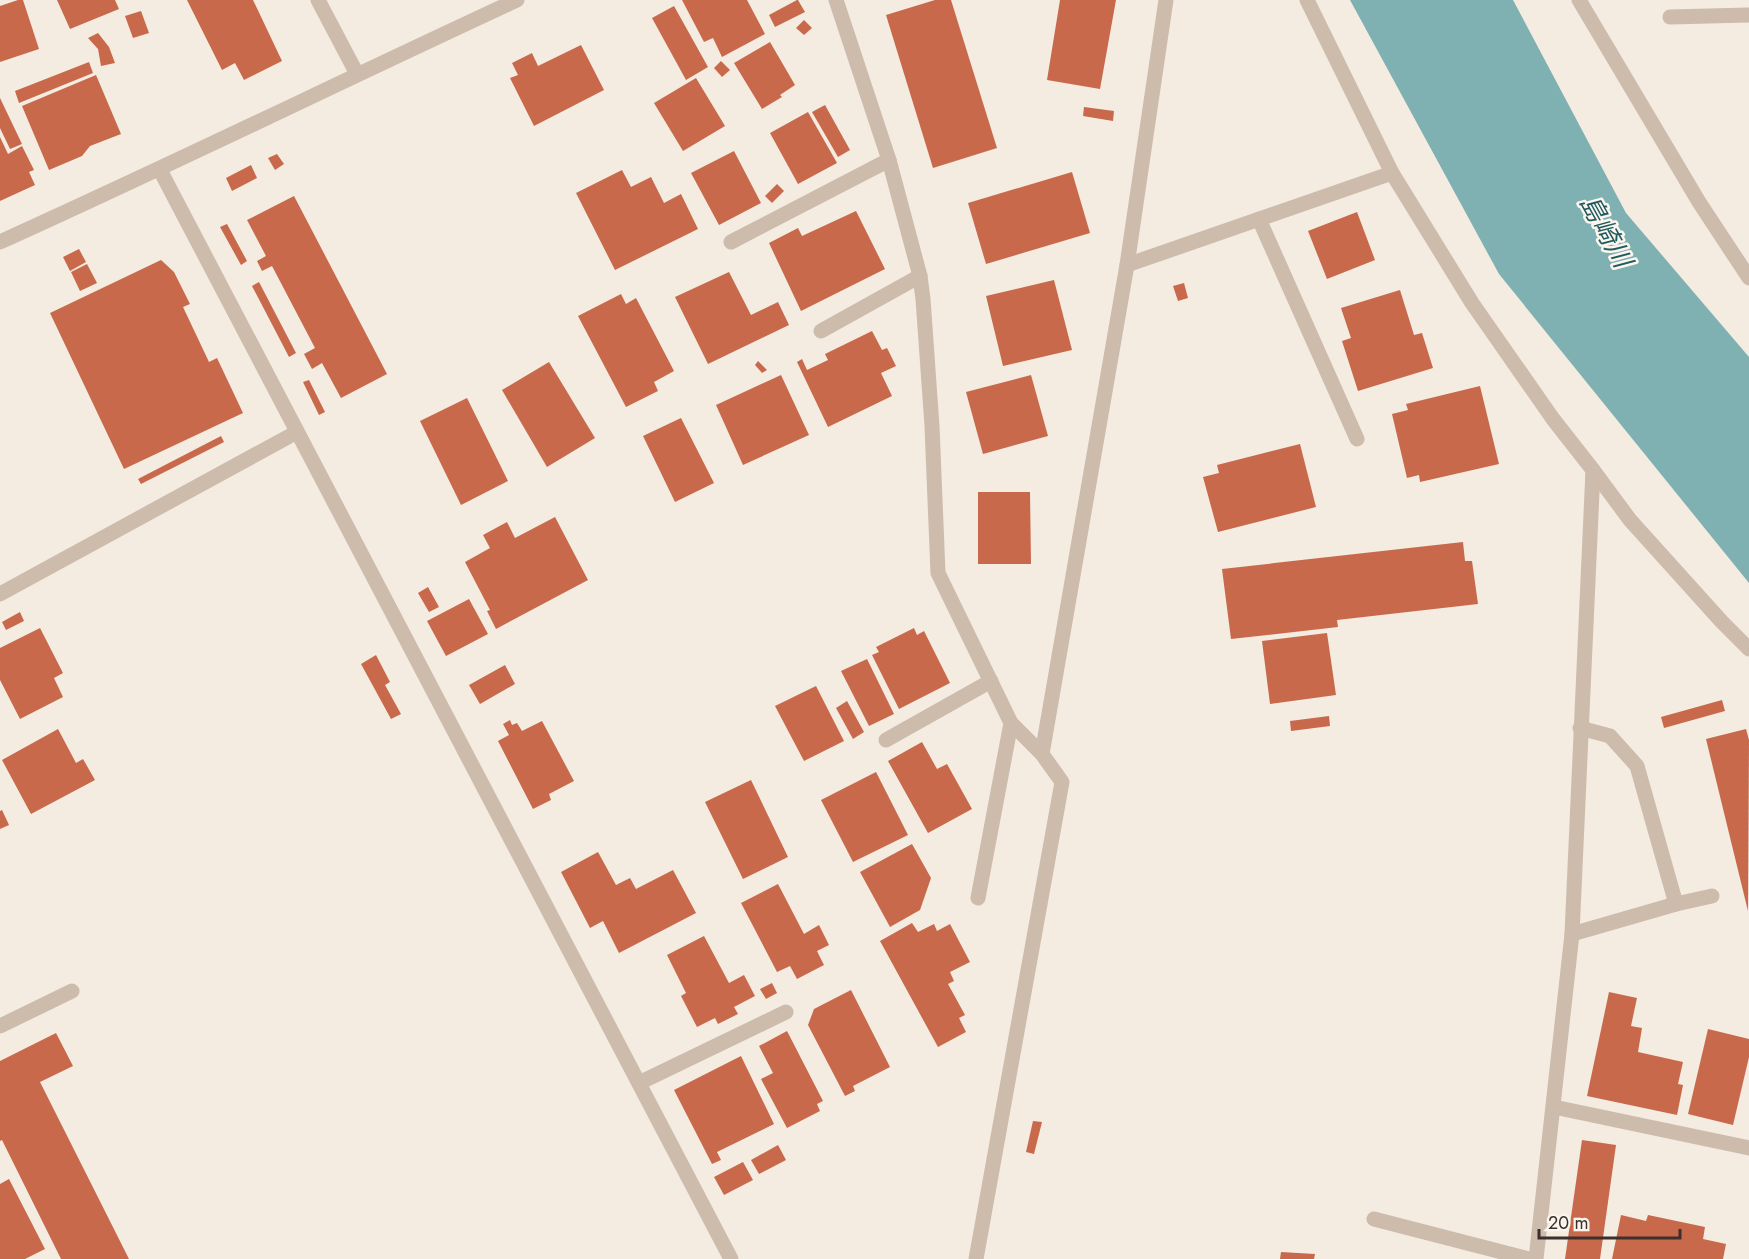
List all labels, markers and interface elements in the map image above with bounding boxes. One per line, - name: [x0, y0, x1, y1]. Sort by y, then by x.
- water label: 島崎川: [1570, 188, 1643, 277]
- scale bar: [1539, 1202, 1680, 1240]
- text: 20 m: [1548, 1210, 1588, 1236]

